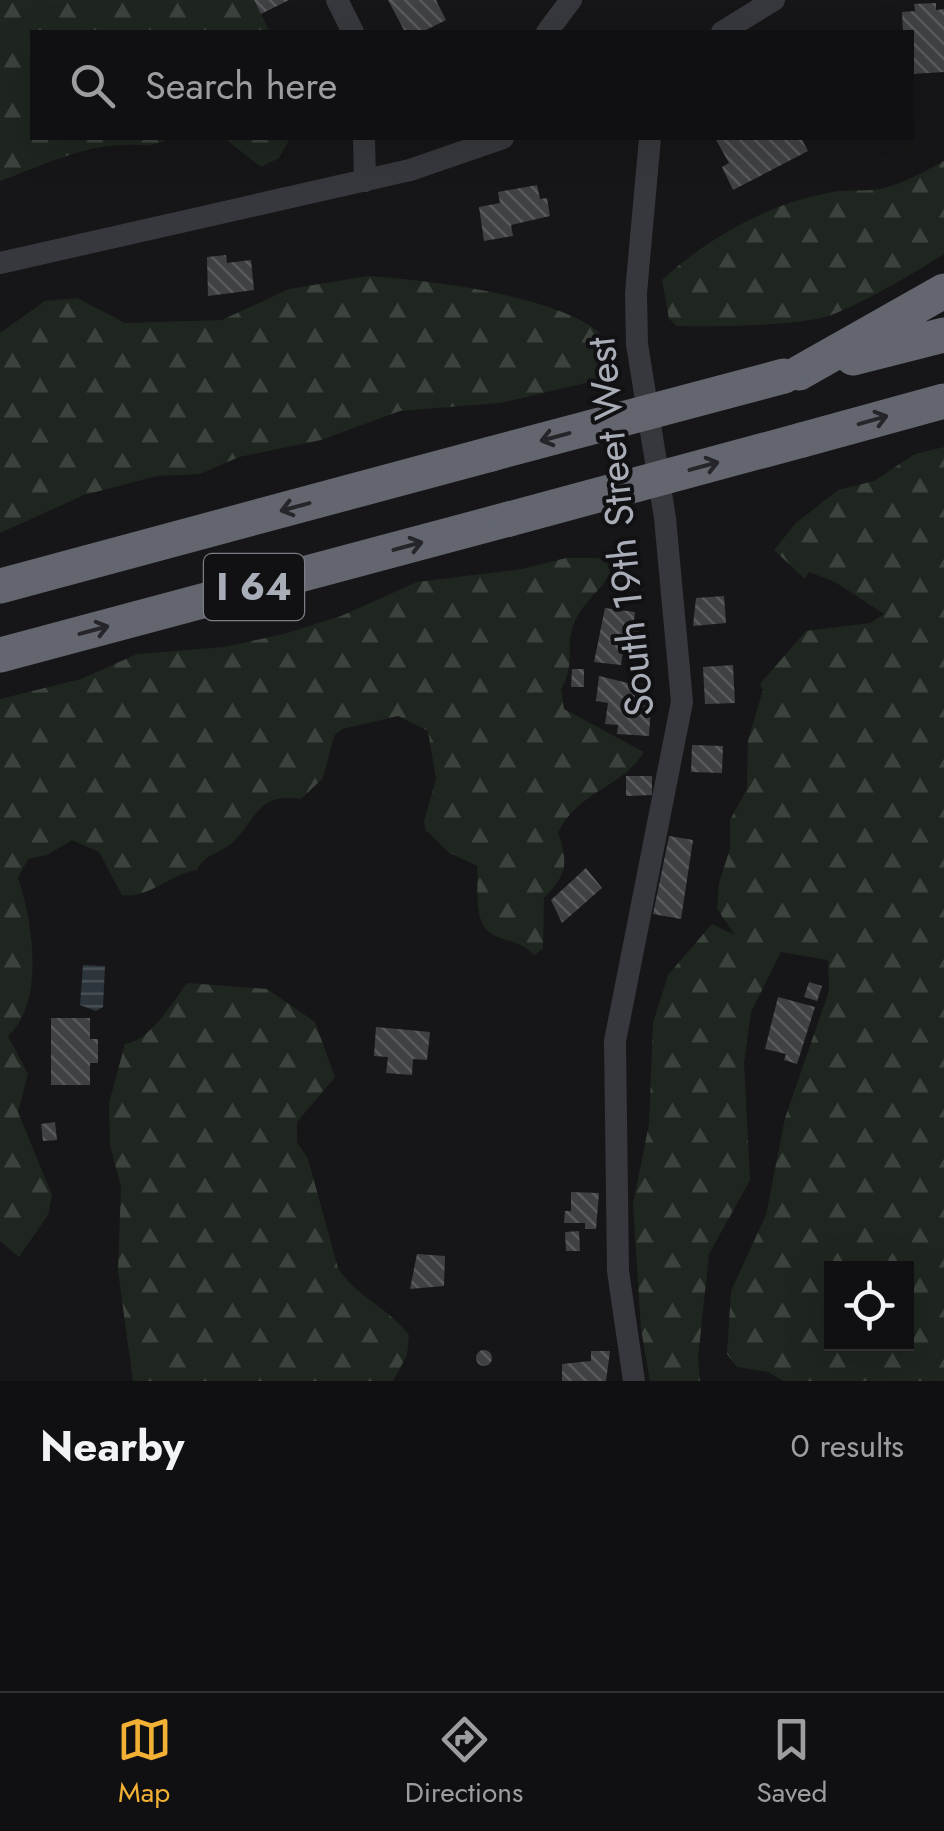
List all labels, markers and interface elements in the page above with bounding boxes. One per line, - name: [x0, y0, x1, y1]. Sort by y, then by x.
- search box: [30, 30, 914, 140]
- icon: search: [65, 58, 120, 113]
- text: Search here: [145, 58, 337, 113]
- street label: South 19th Street West: [571, 334, 669, 720]
- one-way arrow: [857, 410, 888, 429]
- one-way arrow: [539, 429, 571, 448]
- one-way arrow: [688, 456, 720, 475]
- one-way arrow: [280, 498, 312, 517]
- one-way arrow: [392, 535, 423, 554]
- road number: I 64: [204, 554, 304, 620]
- one-way arrow: [78, 619, 109, 638]
- map controls: [824, 1261, 914, 1351]
- button: locate: [824, 1261, 914, 1351]
- text: Nearby: [40, 1416, 184, 1477]
- text: 0 results: [791, 1423, 904, 1469]
- tab: Map: [117, 1712, 172, 1813]
- tab: Directions: [405, 1712, 523, 1813]
- tab: Saved: [756, 1712, 827, 1813]

